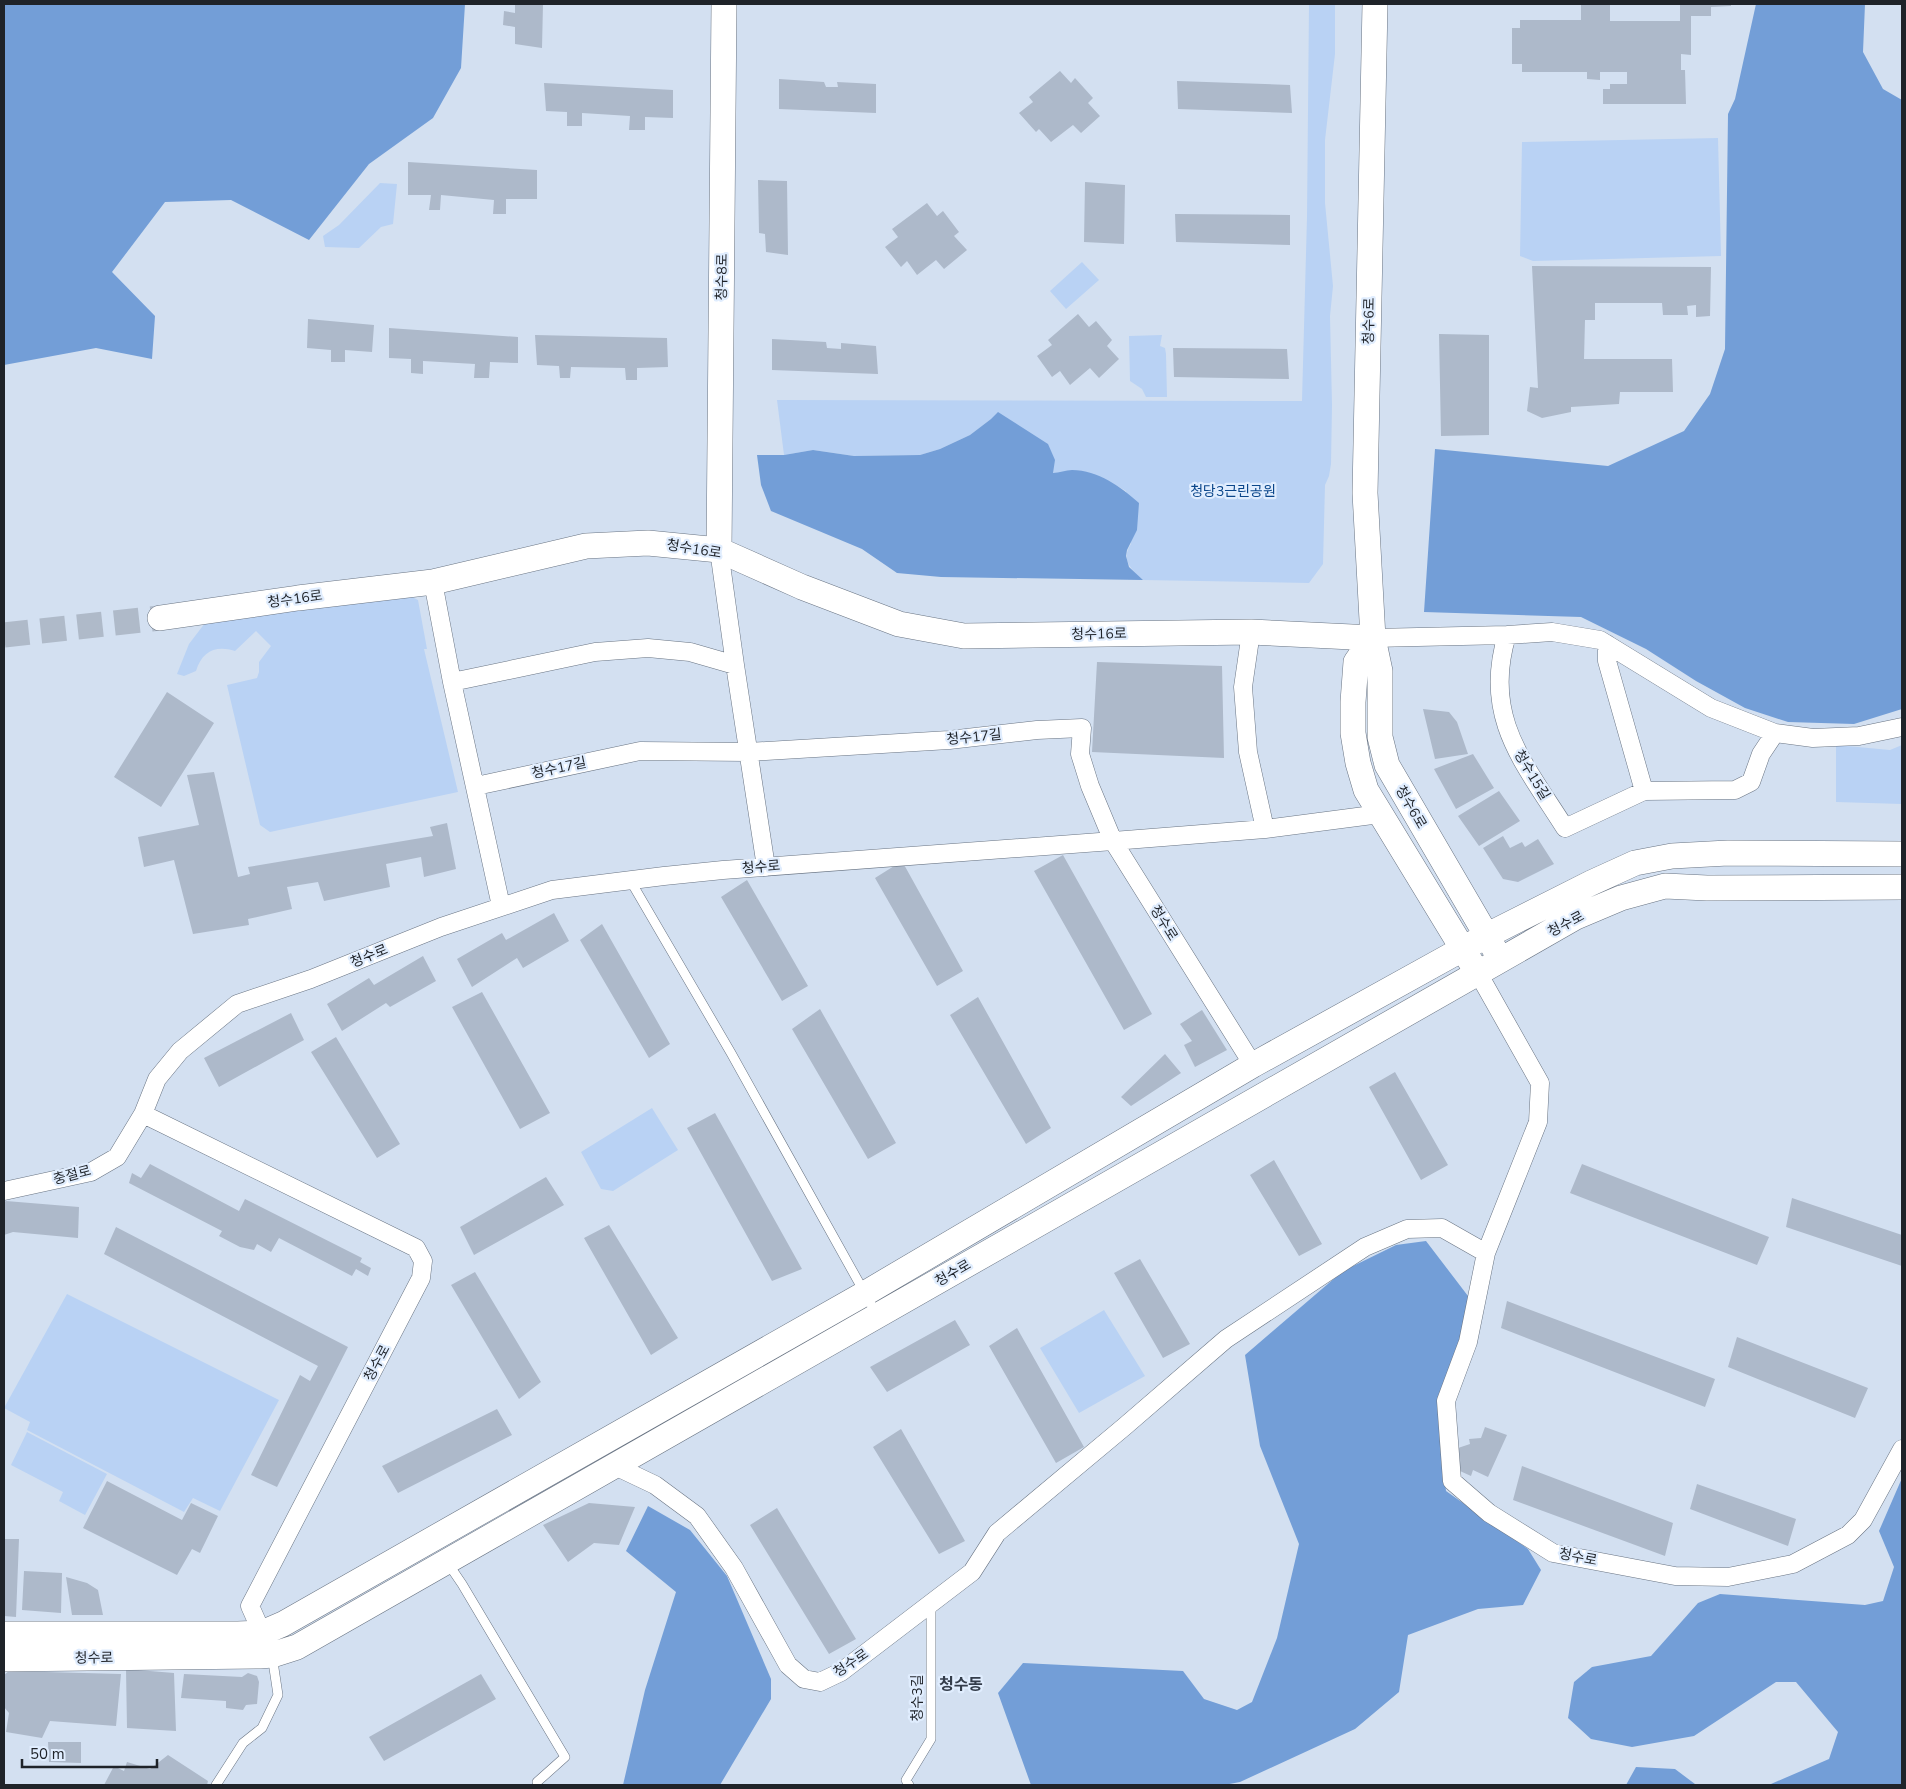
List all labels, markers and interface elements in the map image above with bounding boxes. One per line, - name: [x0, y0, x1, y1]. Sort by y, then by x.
- street label: 청수8로: [712, 253, 732, 301]
- street label: 청수6로: [1359, 297, 1379, 345]
- park label: 청당3근린공원: [1190, 482, 1276, 501]
- street label: 청수16로: [665, 535, 723, 563]
- street label: 청수16로: [266, 586, 324, 612]
- street label: 청수16로: [1071, 624, 1127, 644]
- street label: 청수17길: [945, 725, 1003, 749]
- street label: 청수15길: [1510, 746, 1554, 804]
- street label: 청수17길: [530, 753, 588, 783]
- street label: 청수6로: [1391, 782, 1431, 832]
- street label: 청수로: [741, 856, 781, 878]
- street label: 청수로: [1146, 902, 1182, 945]
- street label: 청수로: [1544, 906, 1588, 941]
- street label: 청수로: [348, 940, 391, 972]
- street label: 충절로: [51, 1161, 93, 1189]
- street label: 청수로: [932, 1255, 975, 1291]
- street label: 청수로: [360, 1341, 395, 1385]
- street label: 청수로: [1557, 1544, 1599, 1570]
- street label: 청수로: [830, 1644, 872, 1682]
- street label: 청수로: [75, 1648, 114, 1668]
- street label: 청수3길: [908, 1674, 927, 1722]
- district label: 청수동: [939, 1674, 983, 1696]
- scale bar: [22, 1736, 158, 1768]
- text: 50 m: [30, 1744, 65, 1764]

